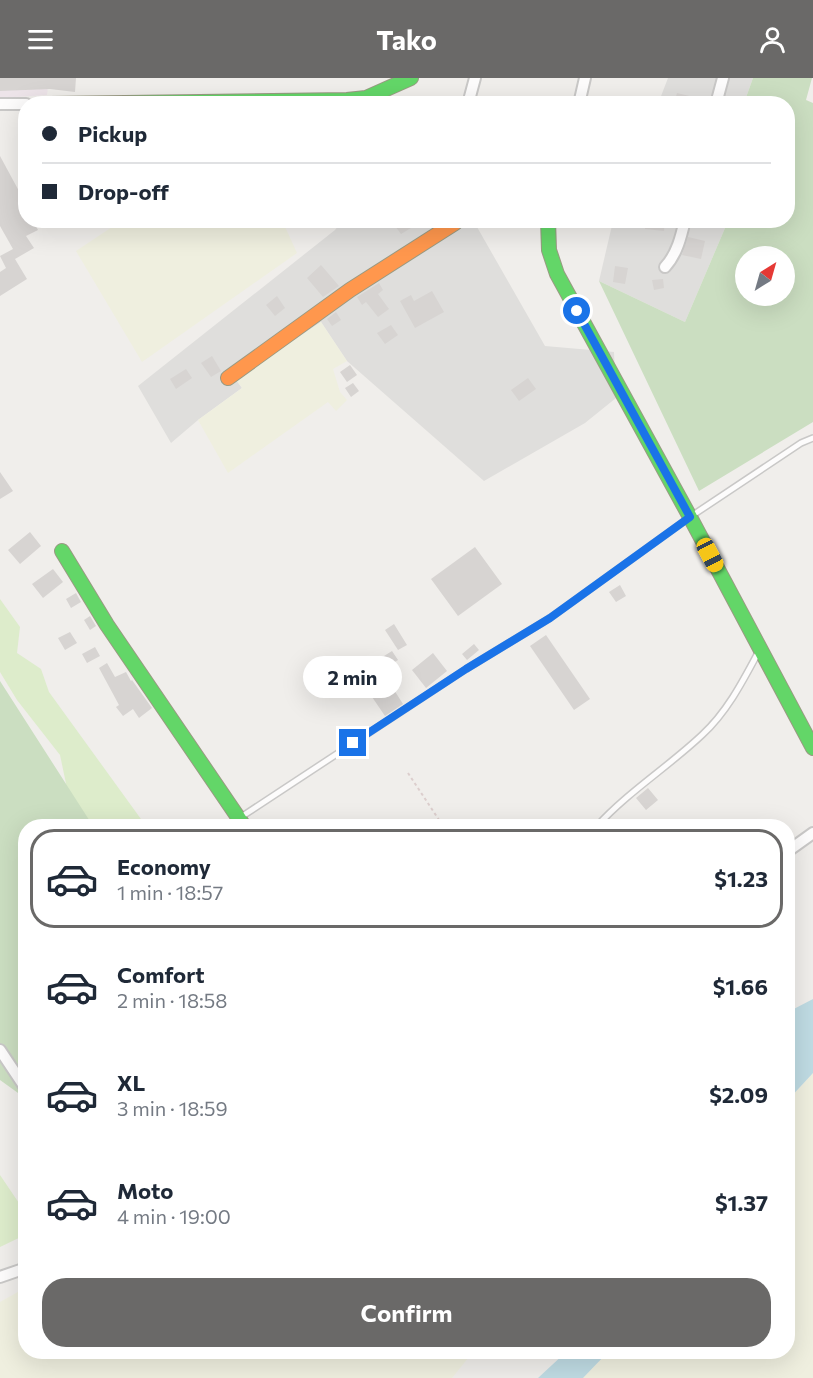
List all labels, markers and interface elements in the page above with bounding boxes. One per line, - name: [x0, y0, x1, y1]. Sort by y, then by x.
- icon: menu: [24, 23, 57, 56]
- text: Tako: [376, 23, 437, 56]
- icon: person: [756, 23, 789, 56]
- text: Pickup: [78, 120, 147, 147]
- text: Drop-off: [78, 178, 169, 205]
- north arrow: [735, 246, 795, 306]
- map controls: [735, 246, 795, 306]
- route start: [563, 297, 590, 324]
- car: [694, 535, 726, 575]
- callout: 2 min: [304, 656, 403, 698]
- text: 2 min: [328, 665, 377, 689]
- route end: [339, 729, 366, 756]
- icon: car: [45, 852, 99, 906]
- text: Economy: [117, 853, 211, 880]
- text: $1.23: [714, 865, 768, 892]
- text: 1 min · 18:57: [117, 880, 223, 904]
- icon: car: [45, 960, 99, 1014]
- text: Comfort: [117, 961, 205, 988]
- text: $1.66: [713, 973, 768, 1000]
- text: 2 min · 18:58: [117, 988, 227, 1012]
- icon: car: [45, 1068, 99, 1122]
- text: XL: [117, 1069, 145, 1096]
- text: $2.09: [709, 1081, 768, 1108]
- text: 3 min · 18:59: [117, 1096, 228, 1120]
- icon: car: [45, 1176, 99, 1230]
- text: Moto: [117, 1177, 173, 1204]
- text: $1.37: [715, 1189, 768, 1216]
- text: 4 min · 19:00: [117, 1204, 231, 1228]
- button: Confirm: [42, 1278, 771, 1347]

